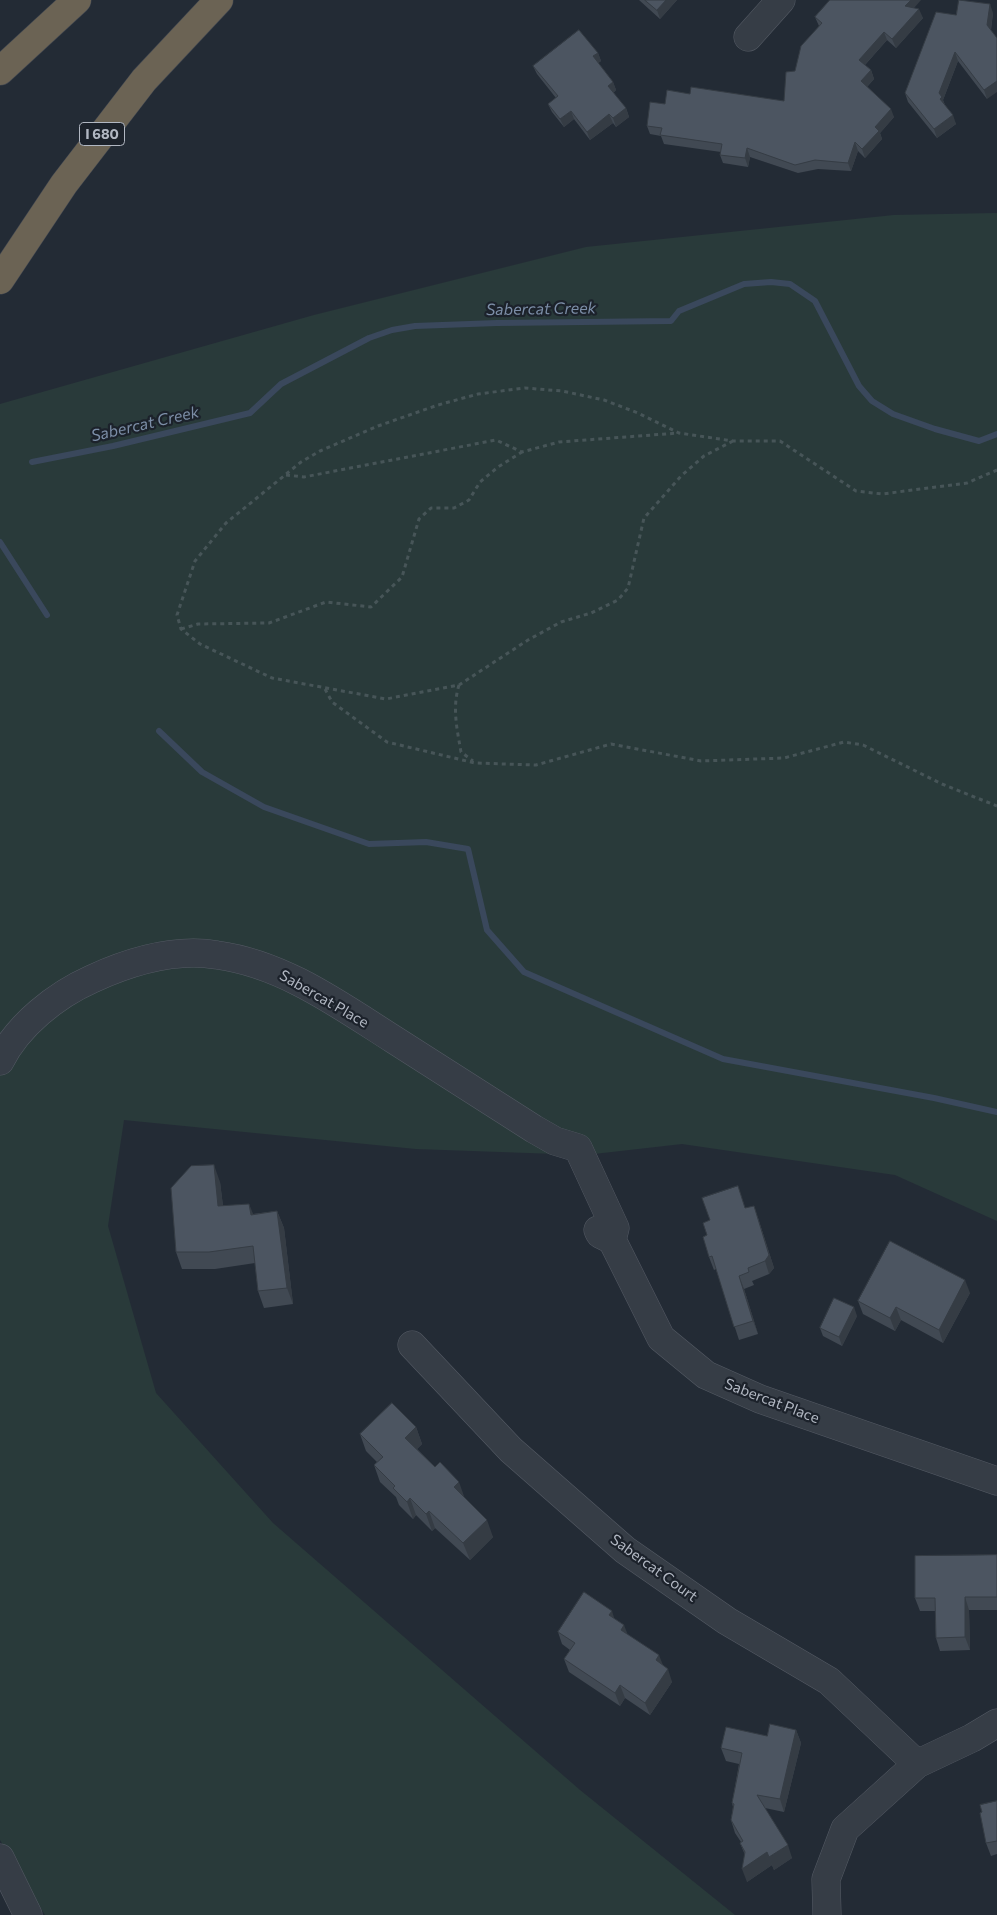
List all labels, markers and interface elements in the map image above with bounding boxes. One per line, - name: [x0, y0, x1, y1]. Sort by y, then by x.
- road number: I 680: [80, 122, 124, 146]
- water label: Sabercat Creek: [486, 298, 596, 320]
- water label: Sabercat Creek: [89, 402, 201, 446]
- street label: Sabercat Place: [276, 966, 372, 1032]
- street label: Sabercat Place: [722, 1375, 822, 1427]
- street label: Sabercat Court: [607, 1530, 701, 1606]

